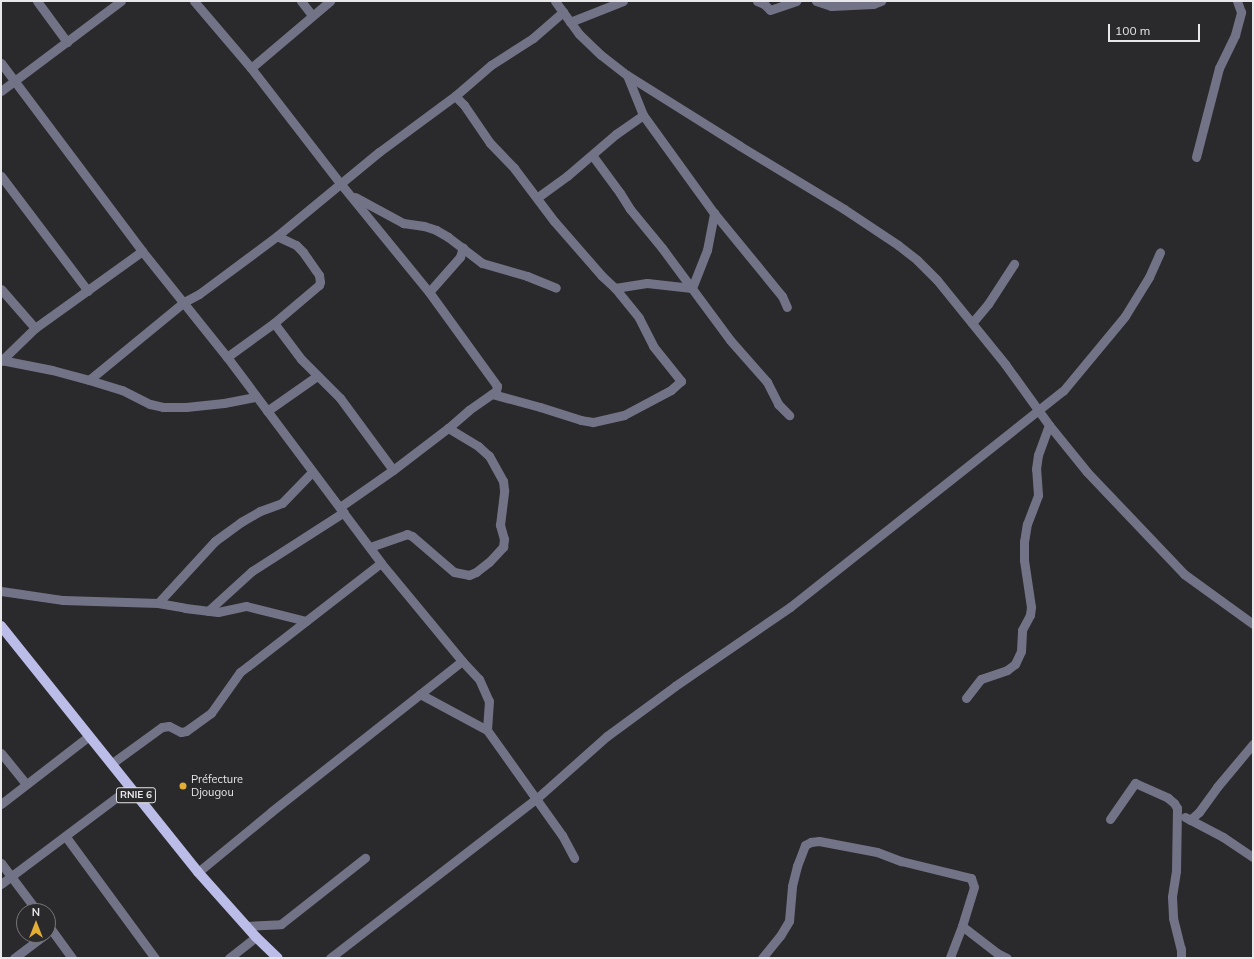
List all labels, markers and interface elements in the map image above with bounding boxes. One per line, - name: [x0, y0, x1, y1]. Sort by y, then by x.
- scale bar: [1110, 16, 1202, 42]
- text: 100 m: [1115, 23, 1150, 38]
- place label: Préfecture Djougou: [191, 773, 243, 799]
- marker: Préfecture Djougou: [178, 781, 188, 791]
- road number: RNIE 6: [115, 787, 157, 803]
- north arrow: [16, 903, 56, 943]
- text: N: [32, 905, 40, 919]

